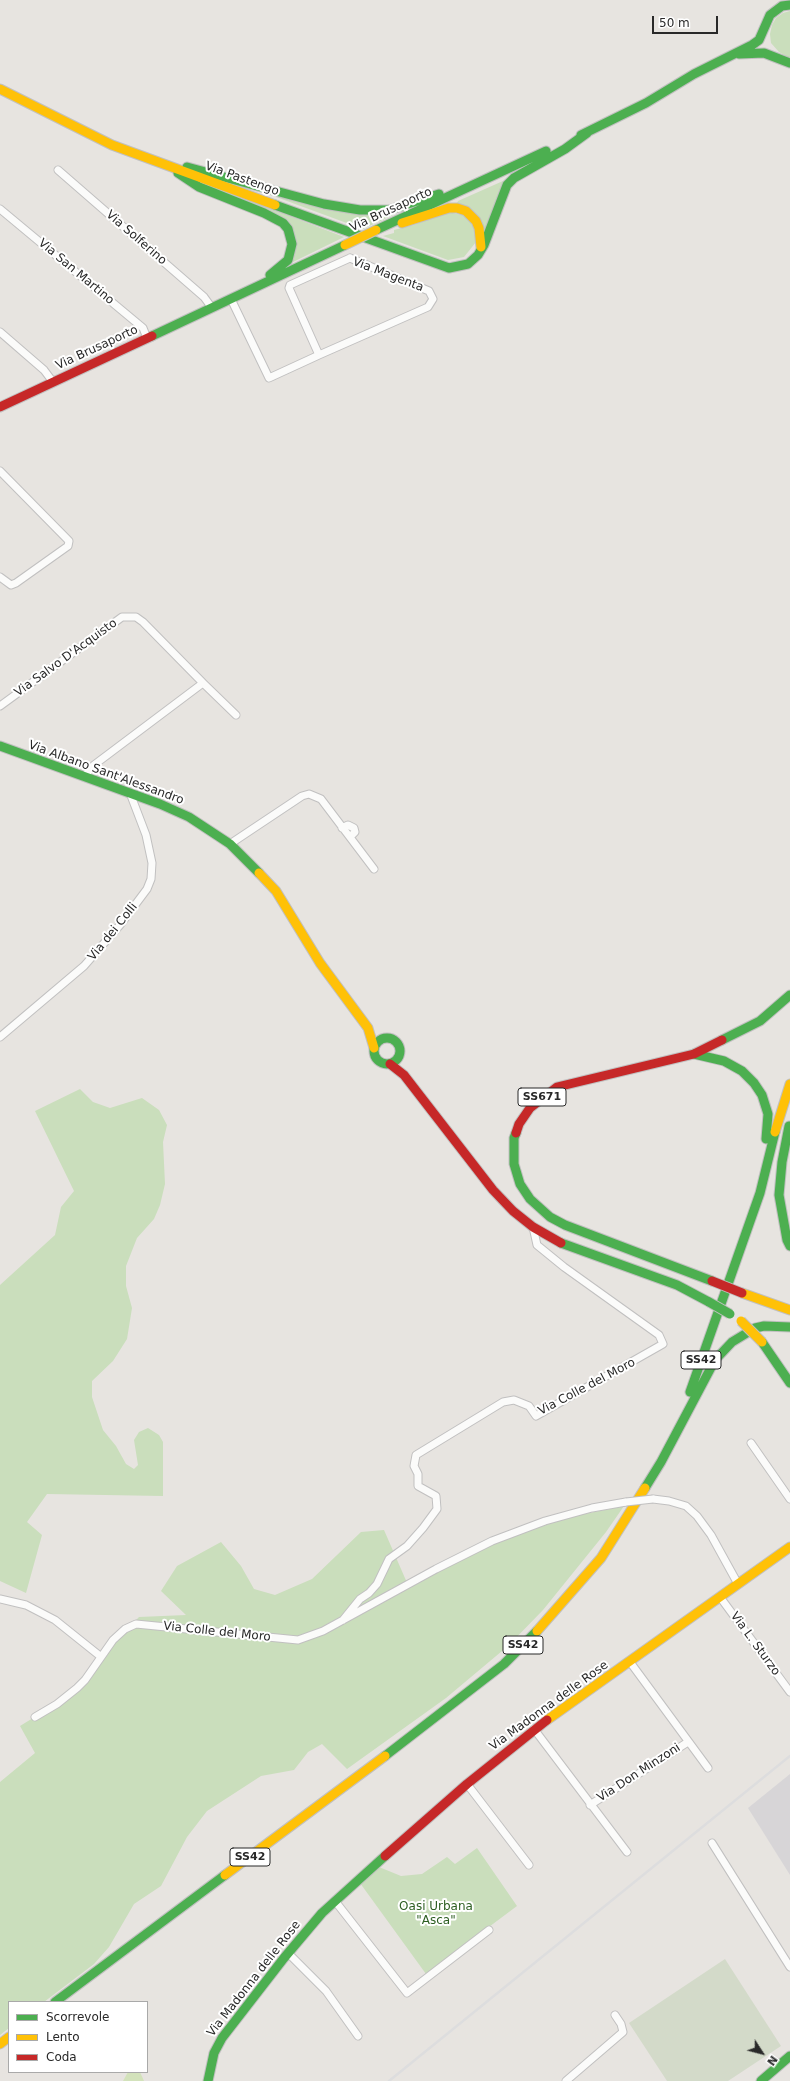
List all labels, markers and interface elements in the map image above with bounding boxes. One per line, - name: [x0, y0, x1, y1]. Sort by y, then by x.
- scale bar: [654, 8, 720, 34]
- text: 50 m: [659, 16, 690, 30]
- street label: Via Pastengo: [203, 159, 281, 199]
- street label: Via Brusaporto: [348, 185, 434, 235]
- street label: Via Solferino: [103, 208, 169, 268]
- street label: Via San Martino: [35, 236, 117, 308]
- street label: Via Magenta: [350, 255, 426, 295]
- street label: Via Brusaporto: [54, 323, 140, 373]
- street label: Via Salvo D'Acquisto: [12, 616, 120, 700]
- street label: Via Albano Sant'Alessandro: [26, 738, 186, 808]
- street label: Via dei Colli: [85, 900, 141, 964]
- road number: SS671: [518, 1088, 566, 1106]
- road number: SS42: [681, 1351, 721, 1369]
- street label: Via Colle del Moro: [536, 1355, 638, 1419]
- street label: Via L. Sturzo: [727, 1609, 783, 1679]
- street label: Via Colle del Moro: [163, 1619, 271, 1645]
- road number: SS42: [503, 1636, 543, 1654]
- street label: Via Madonna delle Rose: [487, 1658, 611, 1754]
- street label: Via Don Minzoni: [595, 1741, 683, 1805]
- road number: SS42: [230, 1848, 270, 1866]
- park label: Oasi Urbana "Asca": [399, 1900, 473, 1928]
- street label: Via Madonna delle Rose: [204, 1918, 304, 2040]
- legend: [8, 2001, 148, 2073]
- text: Scorrevole: [46, 2010, 110, 2024]
- text: Lento: [46, 2030, 80, 2044]
- north arrow: [742, 2033, 782, 2073]
- text: Coda: [46, 2050, 77, 2064]
- text: N: [764, 2053, 780, 2068]

